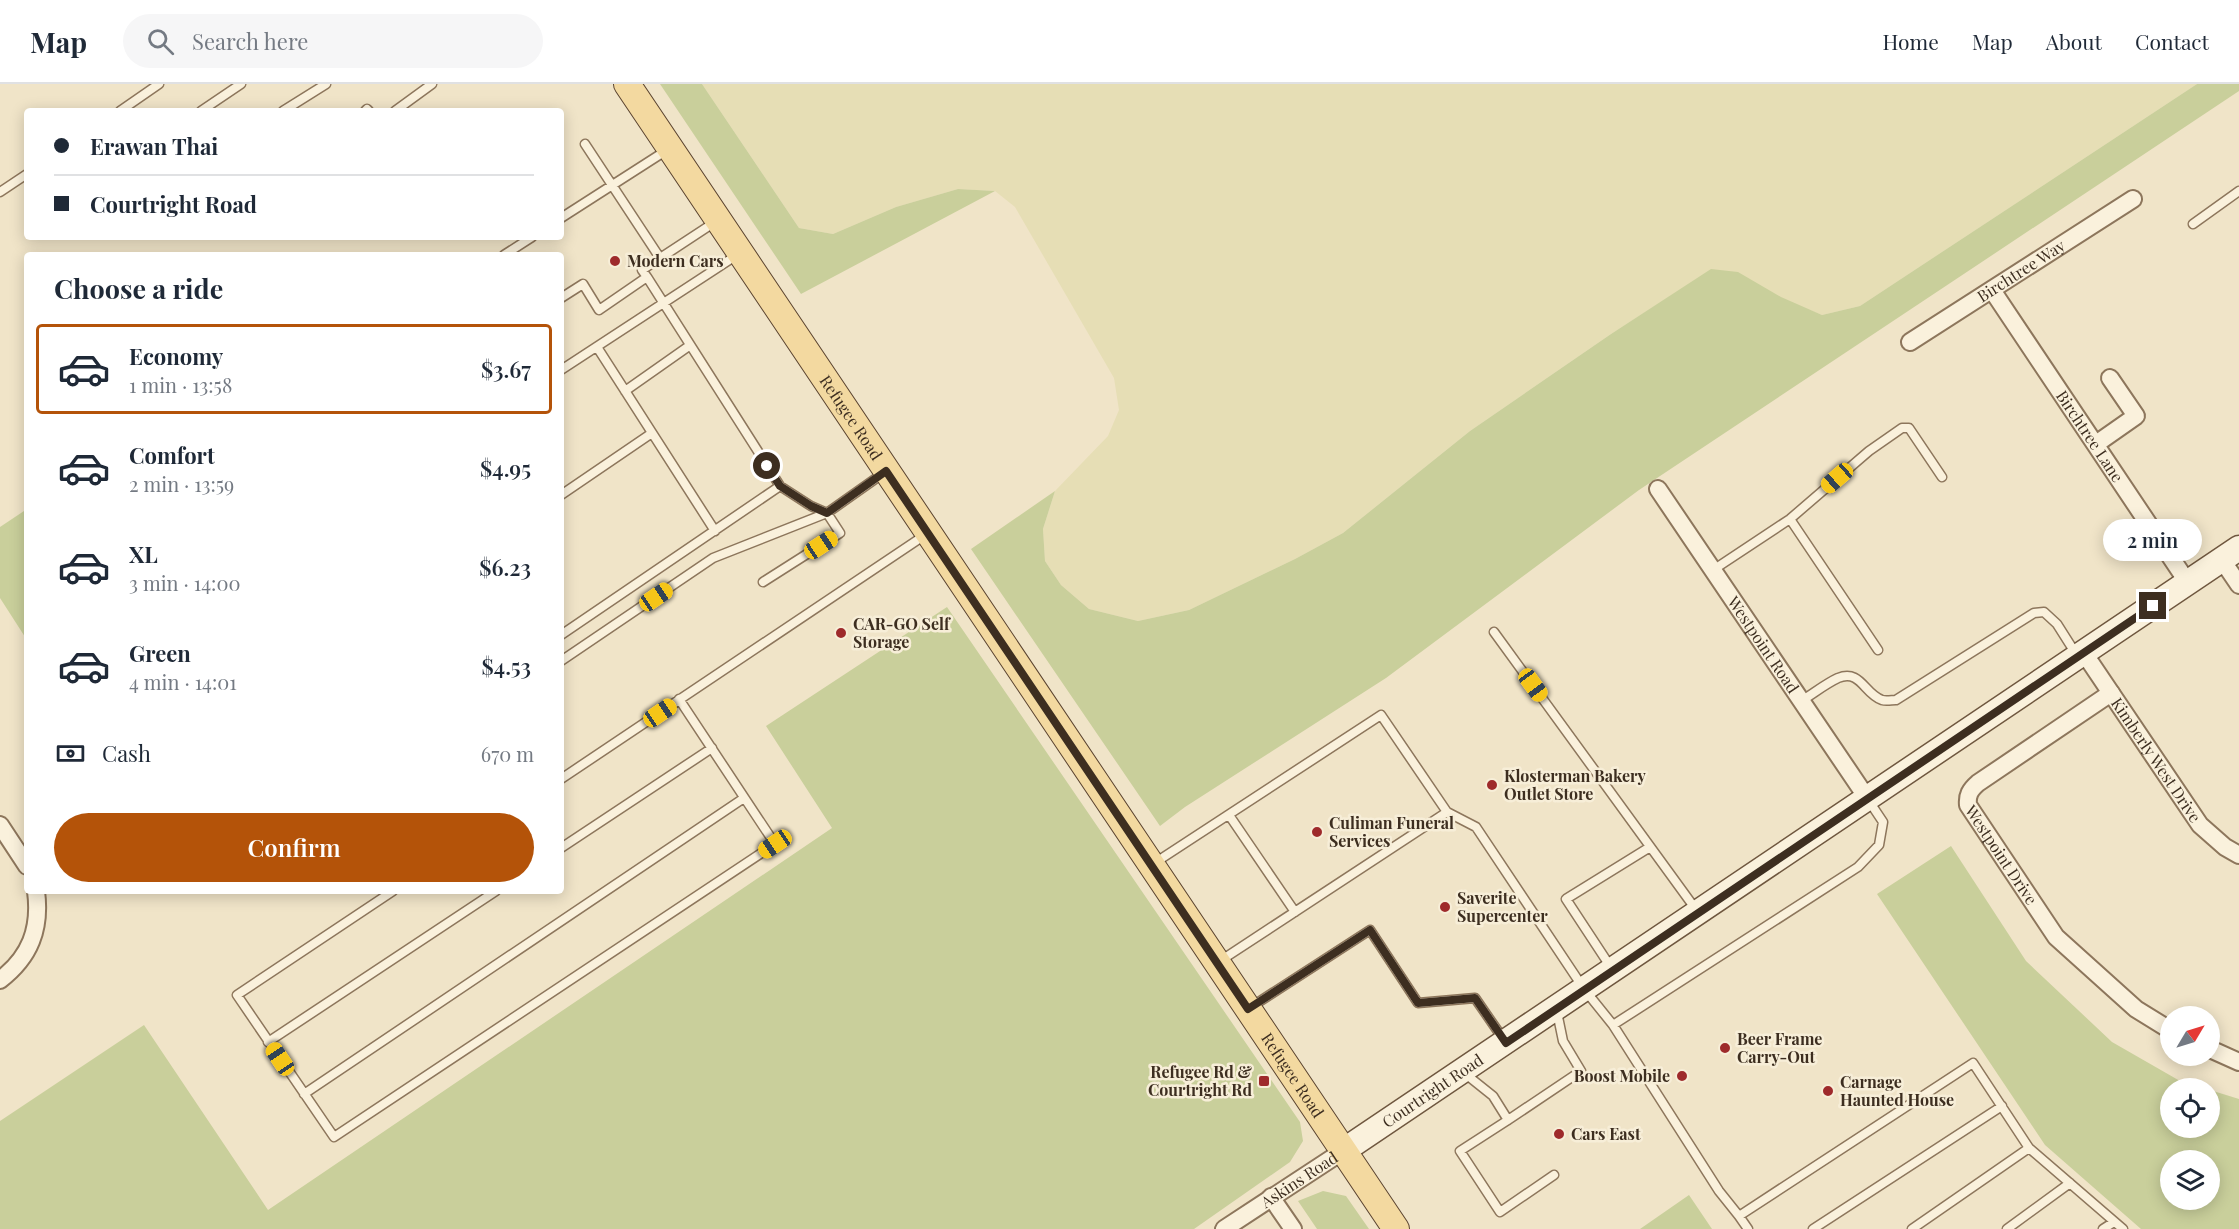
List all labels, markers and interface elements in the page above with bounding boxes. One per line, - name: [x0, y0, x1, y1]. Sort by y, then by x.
- search box: [123, 14, 543, 68]
- text: Map: [30, 23, 87, 60]
- icon: search: [144, 25, 177, 58]
- text: Search here: [192, 26, 308, 56]
- text: Home: [1883, 27, 1939, 55]
- text: Map: [1972, 27, 2013, 55]
- text: About: [2046, 27, 2102, 55]
- text: Contact: [2135, 27, 2209, 55]
- text: Erawan Thai: [90, 131, 218, 161]
- text: Courtright Road: [90, 189, 257, 219]
- street label: Birchtree Way: [1973, 234, 2069, 306]
- place label: Modern Cars: [627, 250, 724, 271]
- marker: Modern Cars: [608, 254, 622, 268]
- text: Choose a ride: [54, 270, 223, 306]
- text: Economy: [129, 341, 223, 371]
- icon: car: [57, 342, 111, 396]
- text: $3.67: [481, 354, 531, 384]
- text: 1 min · 13:58: [129, 371, 232, 398]
- street label: Refugee Road: [816, 371, 888, 464]
- street label: Birchtree Lane: [2052, 386, 2129, 486]
- text: Comfort: [129, 440, 215, 470]
- icon: car: [57, 441, 111, 495]
- route start: [753, 452, 780, 479]
- text: $4.95: [480, 453, 531, 483]
- car: [1818, 459, 1856, 497]
- text: 2 min · 13:59: [129, 470, 234, 497]
- callout: 2 min: [2104, 519, 2202, 561]
- text: 2 min: [2127, 526, 2178, 553]
- car: [801, 528, 841, 562]
- text: XL: [129, 539, 158, 569]
- icon: car: [57, 540, 111, 594]
- text: $6.23: [479, 552, 531, 582]
- text: 3 min · 14:00: [129, 569, 240, 596]
- car: [636, 579, 676, 615]
- street label: Westpoint Road: [1723, 591, 1804, 697]
- route end: [2139, 592, 2166, 619]
- place label: CAR-GO Self Storage: [853, 613, 951, 652]
- marker: CAR-GO Self Storage: [834, 626, 848, 640]
- text: Green: [129, 638, 191, 668]
- icon: car: [57, 639, 111, 693]
- text: $4.53: [482, 651, 531, 681]
- car: [1515, 665, 1551, 705]
- text: 4 min · 14:01: [129, 668, 237, 695]
- street label: Kimberly West Drive: [2107, 693, 2206, 826]
- car: [640, 695, 680, 731]
- icon: cash: [54, 737, 87, 770]
- text: Cash: [102, 738, 151, 768]
- text: 670 m: [481, 740, 534, 767]
- place label: Klosterman Bakery Outlet Store: [1504, 765, 1646, 804]
- marker: Klosterman Bakery Outlet Store: [1485, 778, 1499, 792]
- street label: Westpoint Drive: [1960, 800, 2042, 908]
- place label: Culiman Funeral Services: [1329, 812, 1454, 851]
- button: Confirm: [54, 813, 534, 882]
- marker: Culiman Funeral Services: [1310, 825, 1324, 839]
- car: [755, 826, 795, 862]
- place label: Saverite Supercenter: [1457, 887, 1548, 926]
- marker: Saverite Supercenter: [1438, 900, 1452, 914]
- north arrow: [2160, 1006, 2220, 1066]
- map controls: [2160, 1006, 2220, 1210]
- street label: Refugee Road: [1257, 1028, 1329, 1121]
- place label: Beer Frame Carry-Out: [1737, 1028, 1822, 1067]
- car: [262, 1039, 298, 1079]
- marker: Beer Frame Carry-Out: [1718, 1041, 1732, 1055]
- street label: Courtright Road: [1378, 1049, 1487, 1132]
- place label: Refugee Rd & Courtright Rd: [1148, 1061, 1253, 1100]
- place label: Boost Mobile: [1574, 1065, 1670, 1086]
- marker: Boost Mobile: [1675, 1069, 1689, 1083]
- place label: Carnage Haunted House: [1840, 1071, 1954, 1110]
- marker: Refugee Rd & Courtright Rd: [1257, 1074, 1271, 1088]
- button: locate: [2160, 1078, 2220, 1138]
- marker: Carnage Haunted House: [1821, 1084, 1835, 1098]
- place label: Cars East: [1571, 1123, 1641, 1144]
- marker: Cars East: [1552, 1127, 1566, 1141]
- street label: Askins Road: [1256, 1146, 1342, 1213]
- button: layers: [2160, 1150, 2220, 1210]

